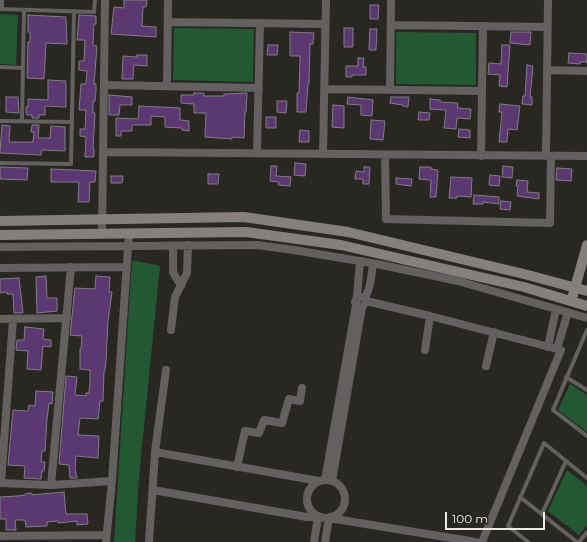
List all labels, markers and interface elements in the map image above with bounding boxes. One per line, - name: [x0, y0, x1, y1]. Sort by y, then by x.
- scale bar: [447, 504, 547, 530]
- text: 100 m: [452, 511, 488, 526]

